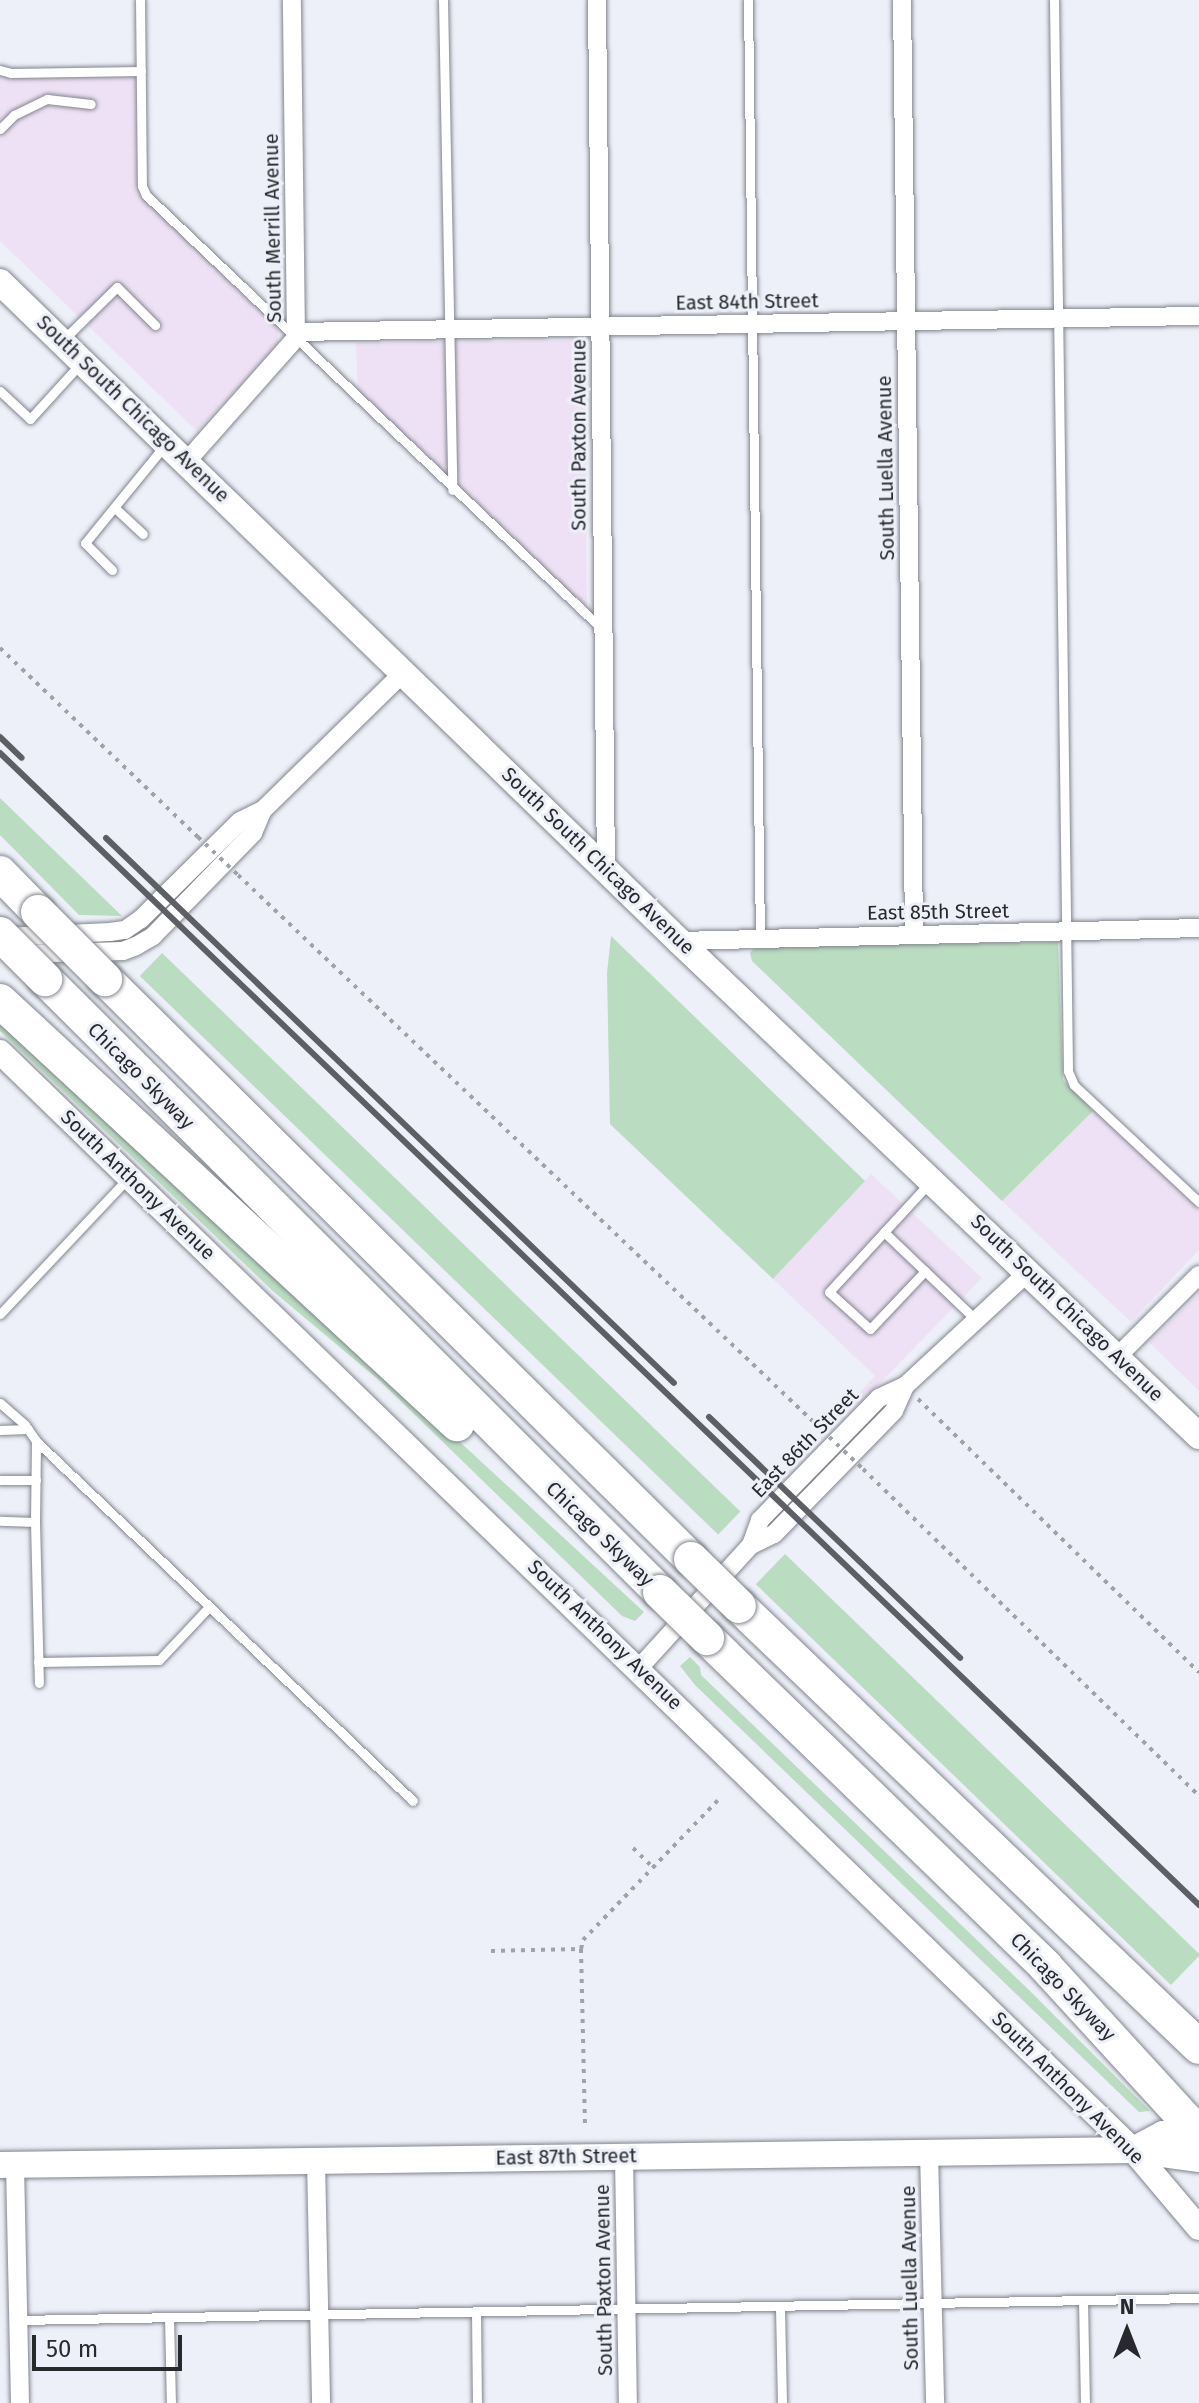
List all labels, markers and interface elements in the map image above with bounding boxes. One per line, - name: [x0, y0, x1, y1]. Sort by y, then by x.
- street label: South Merrill Avenue: [259, 133, 287, 323]
- street label: East 84th Street: [675, 289, 819, 315]
- street label: South South Chicago Avenue: [32, 310, 234, 508]
- street label: South Paxton Avenue: [567, 339, 591, 531]
- street label: South Luella Avenue: [872, 375, 900, 561]
- street label: South South Chicago Avenue: [497, 762, 699, 960]
- street label: East 85th Street: [867, 899, 1009, 925]
- street label: Chicago Skyway: [83, 1018, 199, 1134]
- street label: South Anthony Avenue: [56, 1105, 220, 1265]
- street label: South South Chicago Avenue: [966, 1209, 1168, 1407]
- street label: East 86th Street: [747, 1383, 863, 1503]
- street label: Chicago Skyway: [541, 1476, 659, 1592]
- street label: South Anthony Avenue: [523, 1555, 687, 1715]
- street label: Chicago Skyway: [1005, 1928, 1121, 2046]
- street label: South Anthony Avenue: [987, 2007, 1149, 2169]
- street label: East 87th Street: [495, 2144, 637, 2170]
- street label: South Paxton Avenue: [590, 2184, 618, 2376]
- street label: South Luella Avenue: [896, 2185, 924, 2371]
- north arrow: [1087, 2291, 1167, 2371]
- text: N: [1120, 2293, 1134, 2320]
- scale bar: [36, 2319, 186, 2369]
- text: 50 m: [46, 2335, 98, 2363]

